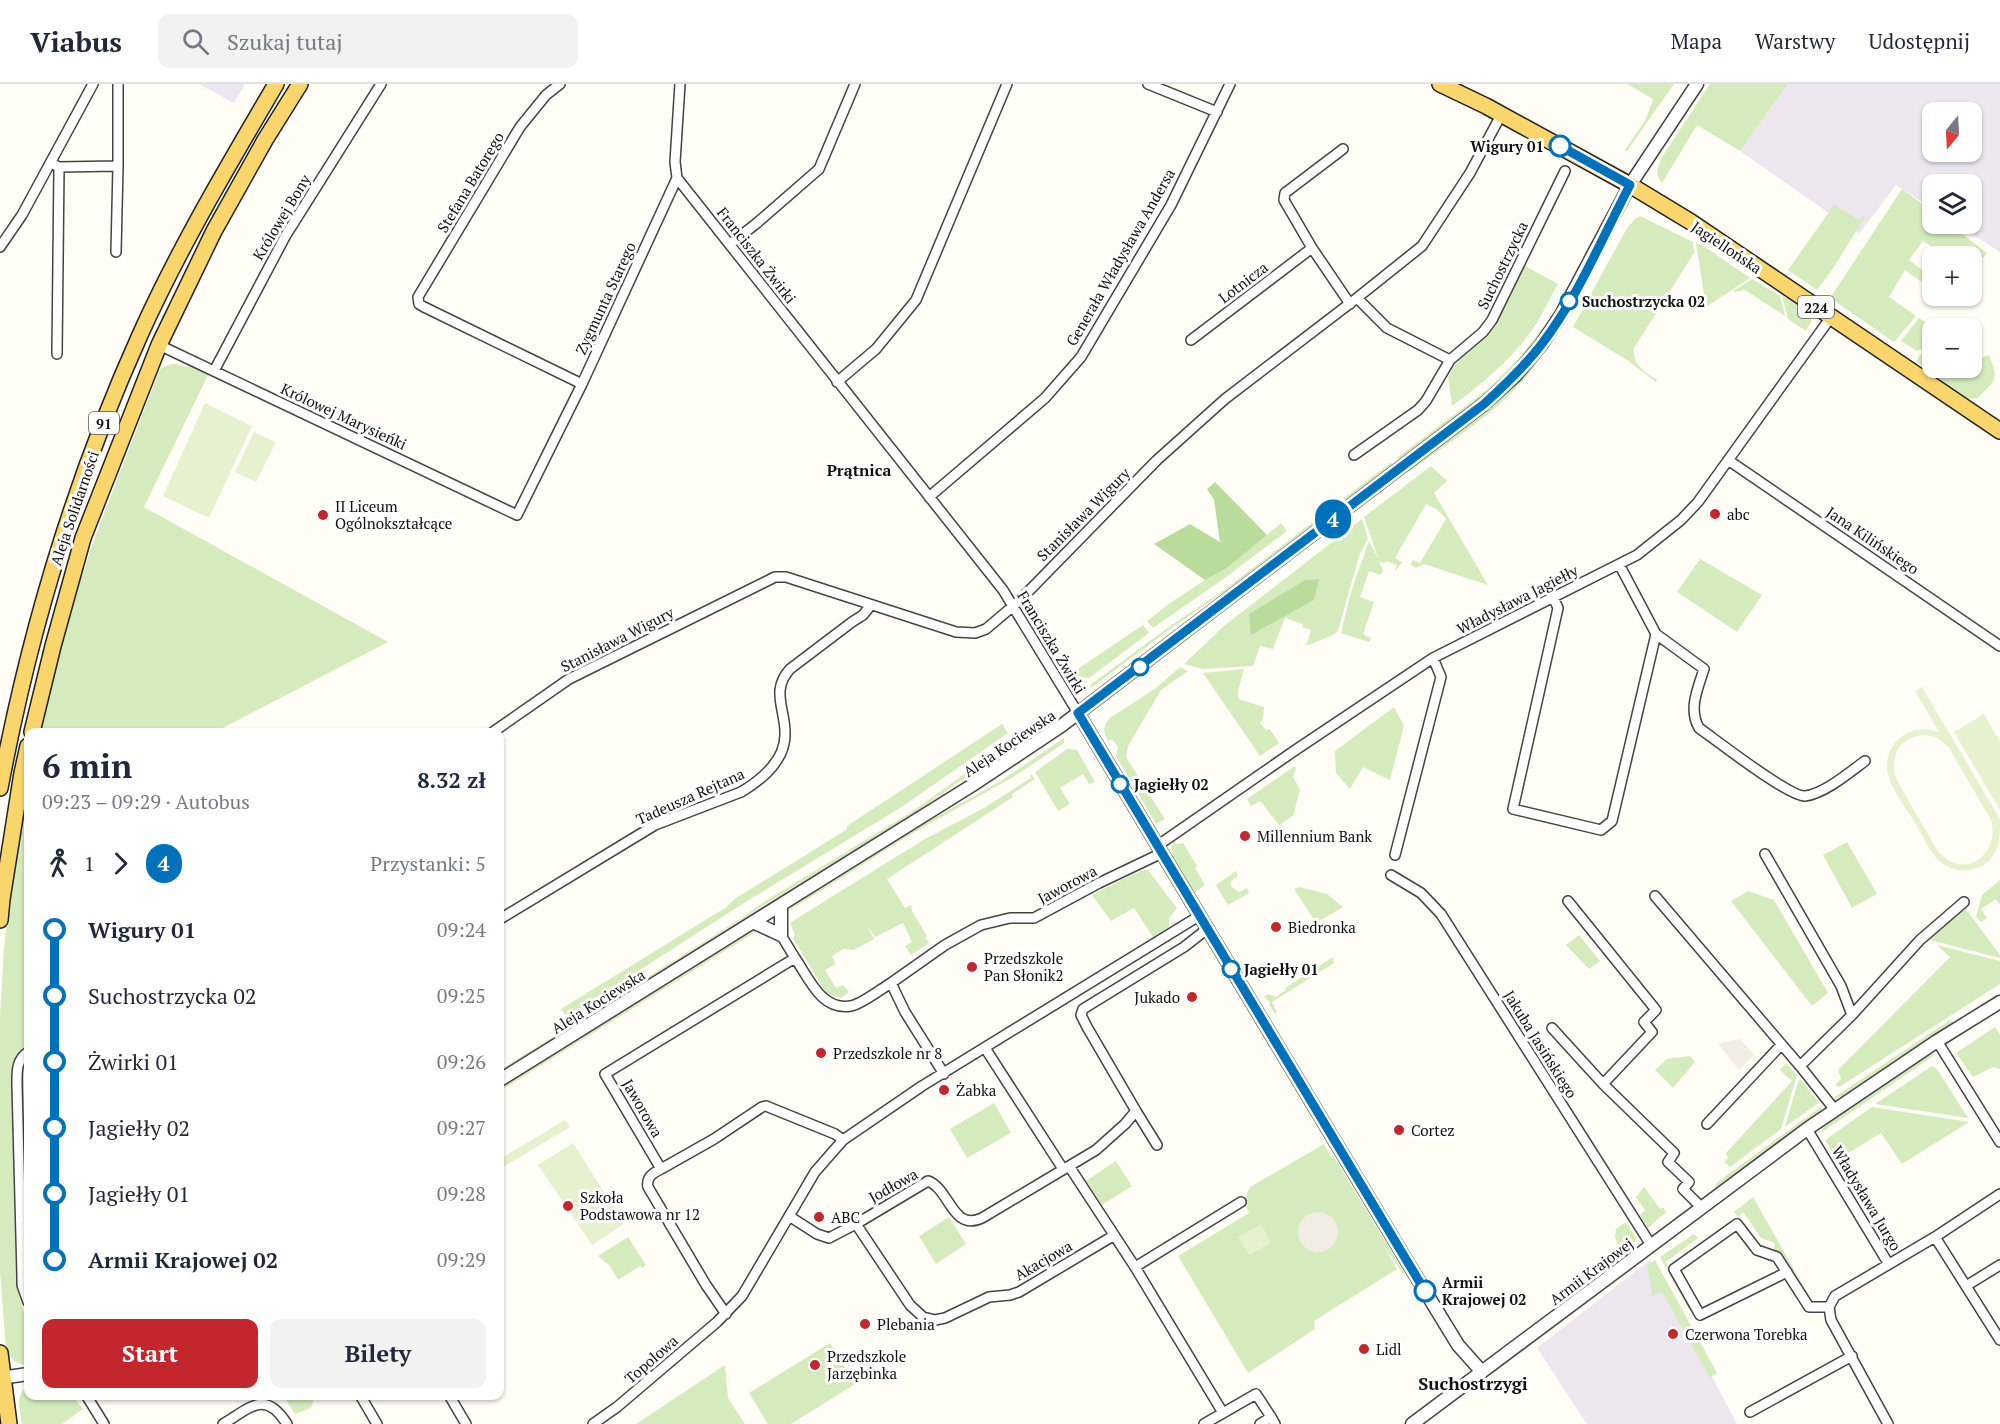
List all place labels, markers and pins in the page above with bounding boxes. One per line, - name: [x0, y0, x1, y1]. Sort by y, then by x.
- marker: Wigury 01: [1549, 135, 1571, 157]
- place label: Wigury 01: [1470, 136, 1544, 156]
- place label: Suchostrzycka 02: [1582, 291, 1705, 311]
- marker: Suchostrzycka 02: [1560, 292, 1578, 310]
- place label: II Liceum Ogólnokształcące: [335, 496, 452, 533]
- place label: abc: [1727, 504, 1750, 524]
- marker: abc: [1708, 507, 1722, 521]
- marker: II Liceum Ogólnokształcące: [316, 508, 330, 522]
- unlabelled marker: [1131, 658, 1149, 676]
- place label: Jagiełły 02: [1134, 774, 1209, 794]
- marker: Jagiełły 02: [1111, 775, 1129, 793]
- place label: Millennium Bank: [1257, 826, 1372, 846]
- marker: Millennium Bank: [1238, 829, 1252, 843]
- place label: Biedronka: [1288, 917, 1356, 937]
- marker: Biedronka: [1269, 920, 1283, 934]
- place label: Przedszkole Pan Słonik2: [984, 948, 1063, 985]
- place label: Jagiełły 01: [1244, 959, 1319, 979]
- marker: Przedszkole Pan Słonik2: [965, 960, 979, 974]
- marker: Jagiełły 01: [1222, 960, 1240, 978]
- place label: Jukado: [1134, 987, 1180, 1007]
- marker: Jukado: [1185, 990, 1199, 1004]
- place label: Przedszkole nr 8: [833, 1043, 942, 1063]
- marker: Przedszkole nr 8: [814, 1046, 828, 1060]
- place label: Żabka: [956, 1080, 997, 1100]
- marker: Żabka: [937, 1083, 951, 1097]
- place label: Cortez: [1411, 1120, 1455, 1140]
- marker: Cortez: [1392, 1123, 1406, 1137]
- place label: Szkoła Podstawowa nr 12: [580, 1187, 700, 1224]
- marker: Szkoła Podstawowa nr 12: [561, 1199, 575, 1213]
- place label: ABC: [831, 1207, 860, 1227]
- marker: ABC: [812, 1210, 826, 1224]
- place label: Armii Krajowej 02: [1442, 1272, 1526, 1309]
- marker: Armii Krajowej 02: [1414, 1280, 1436, 1302]
- place label: Plebania: [877, 1314, 935, 1334]
- marker: Plebania: [858, 1317, 872, 1331]
- place label: Czerwona Torebka: [1685, 1324, 1808, 1344]
- marker: Czerwona Torebka: [1666, 1327, 1680, 1341]
- place label: Lidl: [1376, 1339, 1402, 1359]
- marker: Lidl: [1357, 1342, 1371, 1356]
- place label: Przedszkole Jarzębinka: [827, 1346, 906, 1383]
- marker: Przedszkole Jarzębinka: [808, 1358, 822, 1372]

